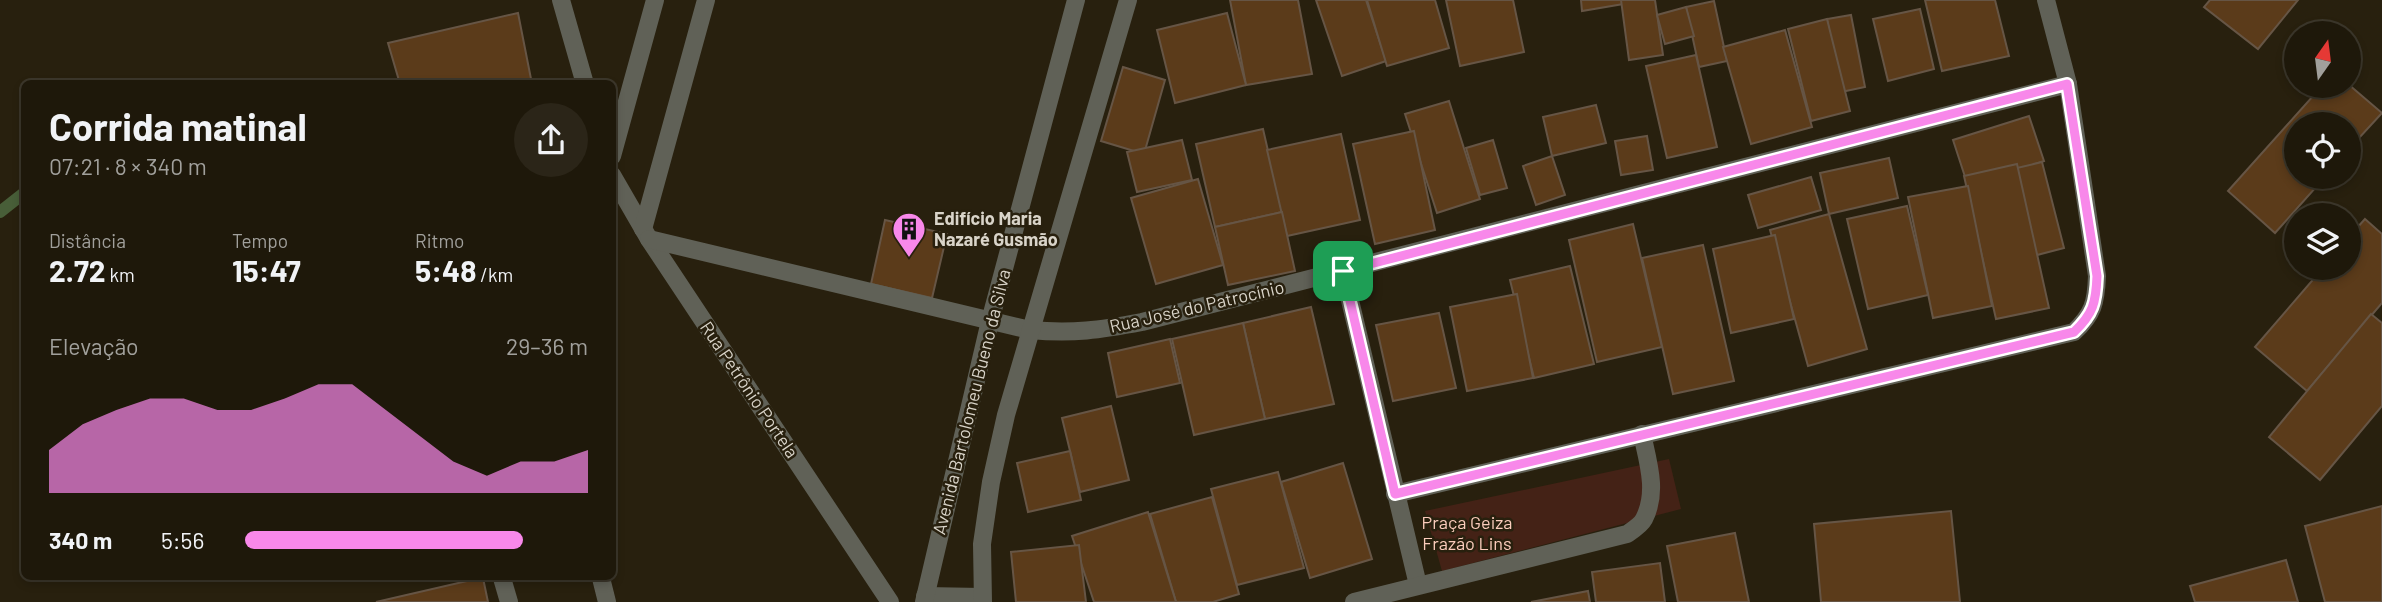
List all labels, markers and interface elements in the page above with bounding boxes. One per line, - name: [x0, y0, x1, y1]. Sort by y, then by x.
- north arrow: [2284, 21, 2361, 98]
- map controls: [2284, 21, 2361, 280]
- text: Corrida matinal: [49, 103, 307, 149]
- button: share: [514, 103, 588, 177]
- button: locate: [2284, 112, 2361, 189]
- text: 07:21 · 8 × 340 m: [49, 152, 207, 180]
- button: layers: [2284, 203, 2361, 280]
- place label: Edifício Maria Nazaré Gusmão: [934, 207, 1058, 250]
- building icon: Edifício Maria Nazaré Gusmão: [890, 210, 928, 259]
- text: Distância: [49, 229, 126, 252]
- text: Tempo: [232, 229, 288, 252]
- text: Ritmo: [415, 229, 464, 252]
- pin: [1313, 241, 1373, 301]
- text: 2.72: [49, 252, 106, 288]
- text: 15:47: [232, 252, 301, 288]
- text: 5:48: [415, 252, 476, 288]
- icon: arrive: [1324, 252, 1362, 290]
- text: km: [106, 263, 135, 286]
- text: /km: [476, 263, 513, 286]
- street label: Avenida Bartolomeu Bueno da Silva: [927, 267, 1015, 537]
- street label: Rua José do Patrocínio: [1107, 275, 1286, 337]
- street label: Rua Petrônio Portela: [696, 317, 804, 462]
- text: Elevação: [49, 332, 139, 360]
- text: 29–36 m: [506, 332, 588, 360]
- park label: Praça Geiza Frazão Lins: [1422, 511, 1512, 554]
- text: 340 m: [49, 526, 112, 554]
- text: 5:56: [161, 526, 204, 554]

